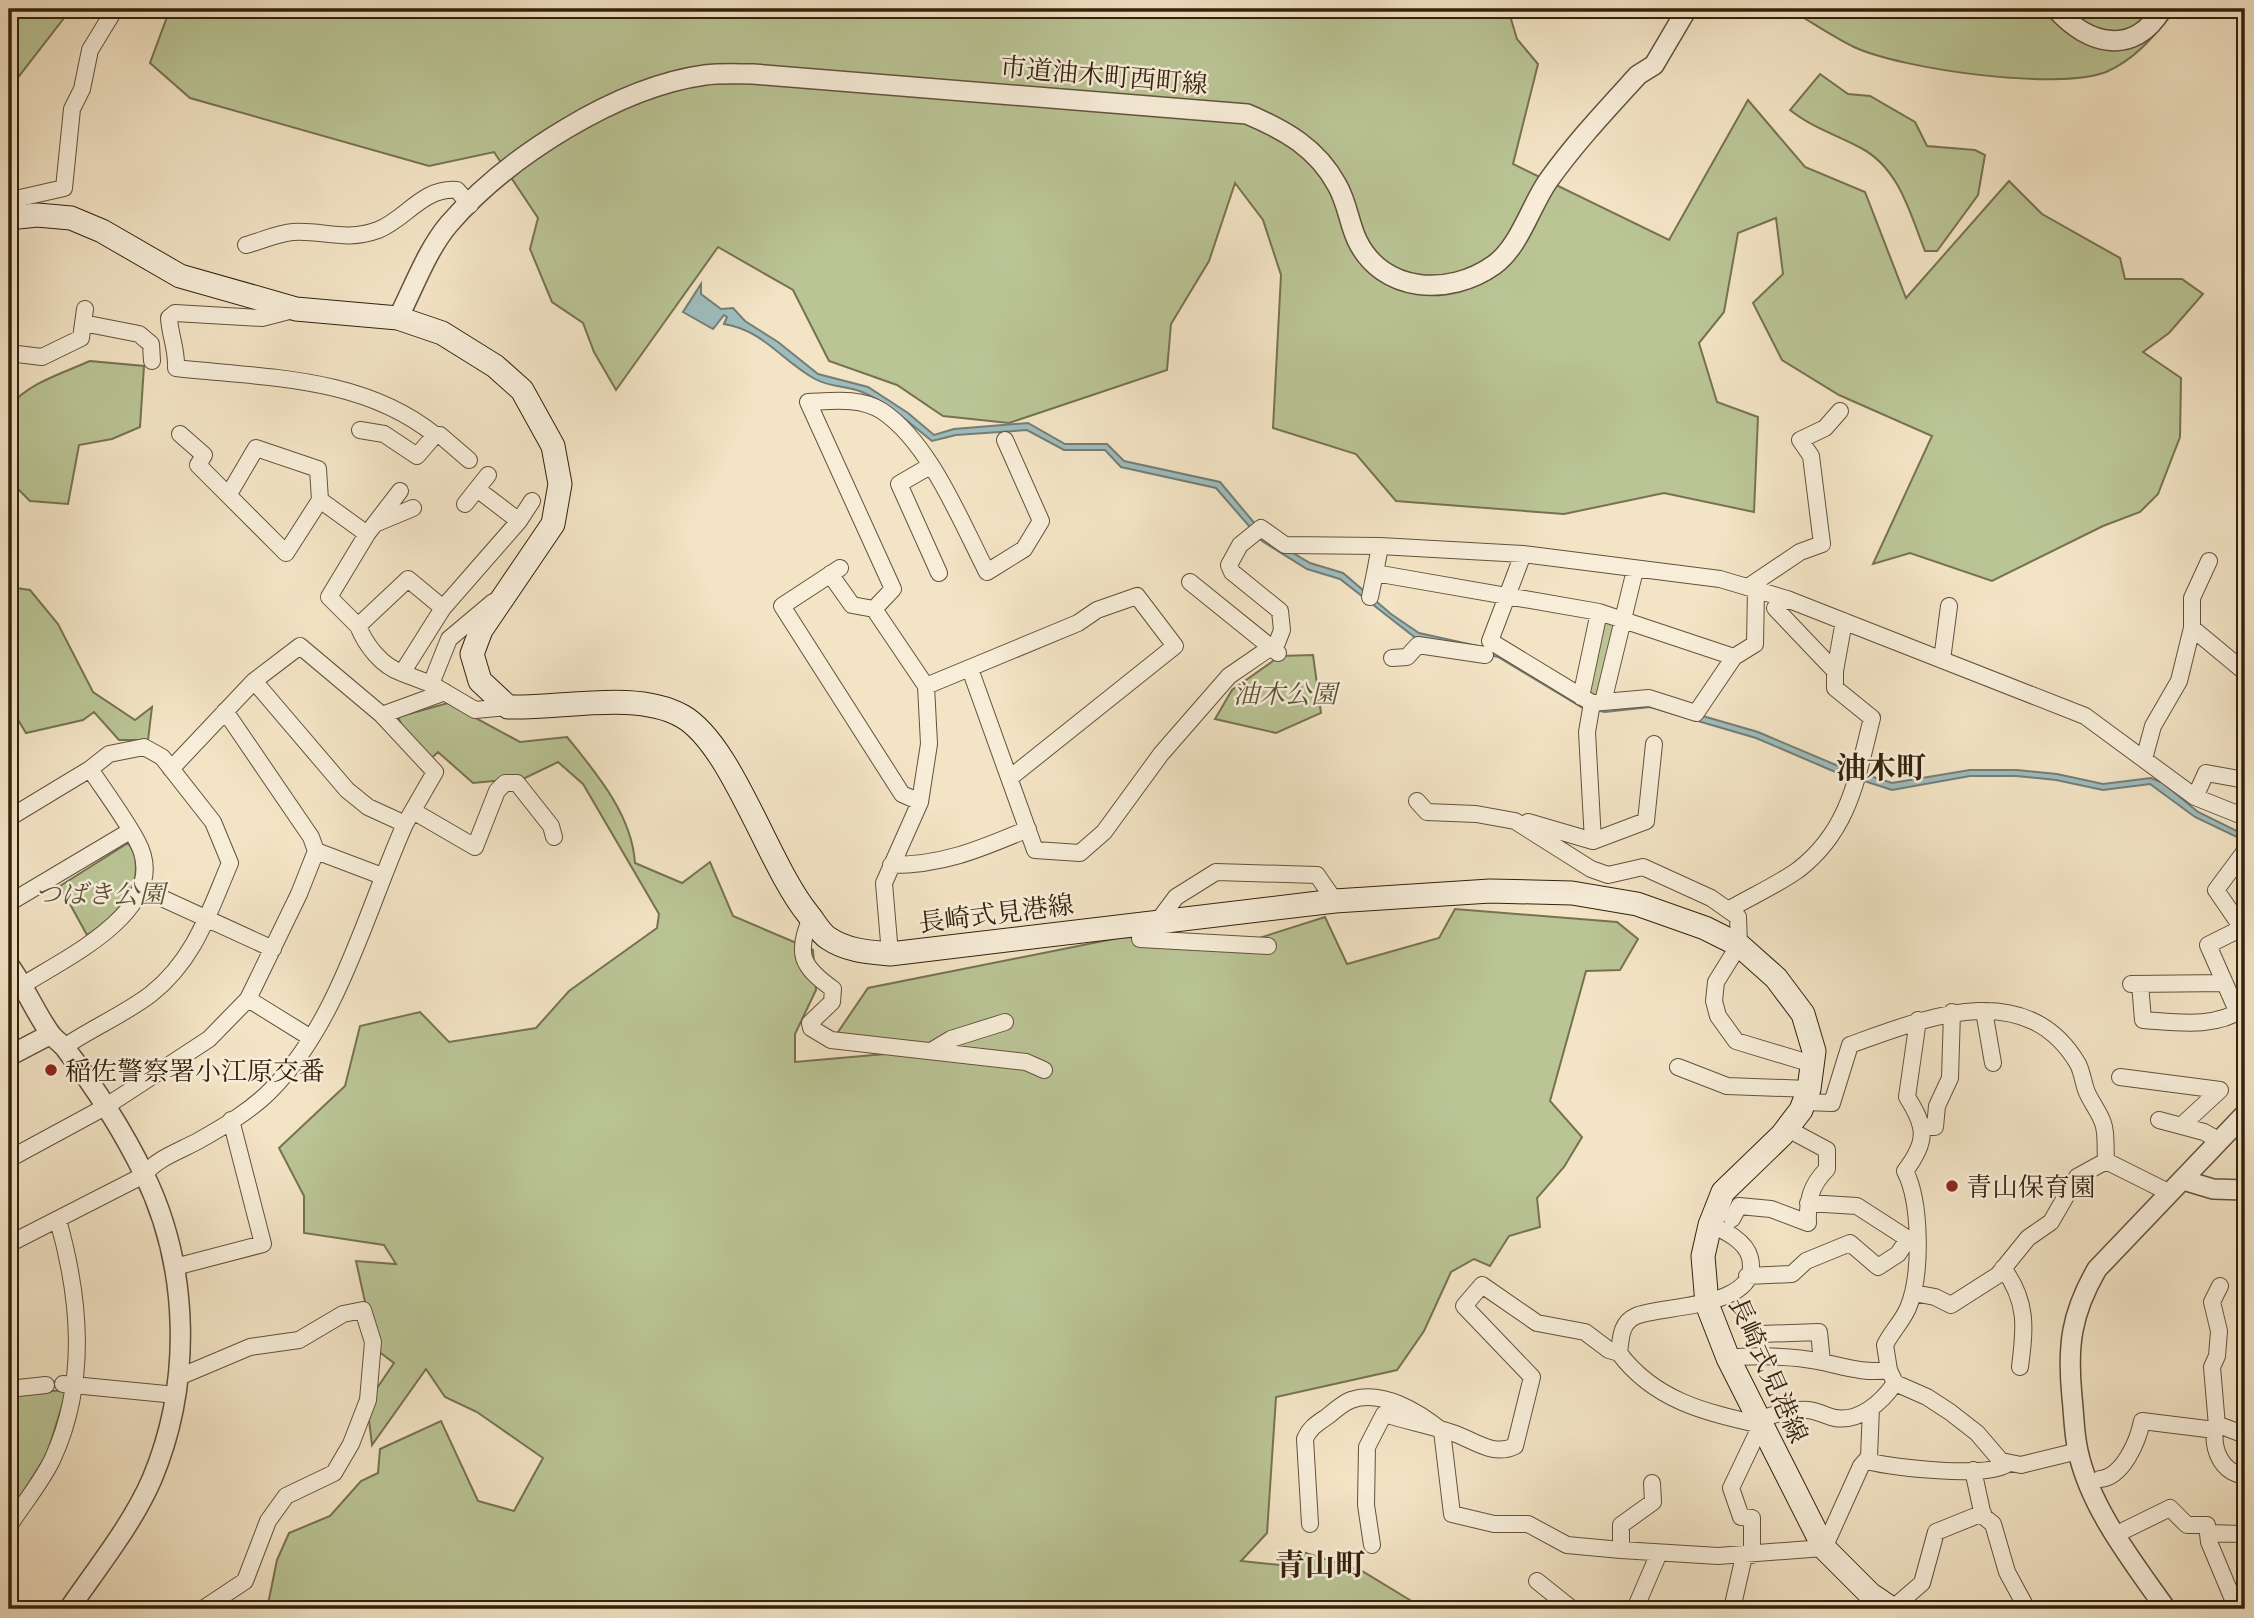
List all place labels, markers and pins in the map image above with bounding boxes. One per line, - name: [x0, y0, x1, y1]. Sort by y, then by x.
- place label: 稲佐警察署小江原交番: [65, 1051, 325, 1090]
- marker: 稲佐警察署小江原交番: [43, 1062, 59, 1078]
- place label: 青山保育園: [1966, 1167, 2096, 1206]
- marker: 青山保育園: [1944, 1178, 1960, 1194]

